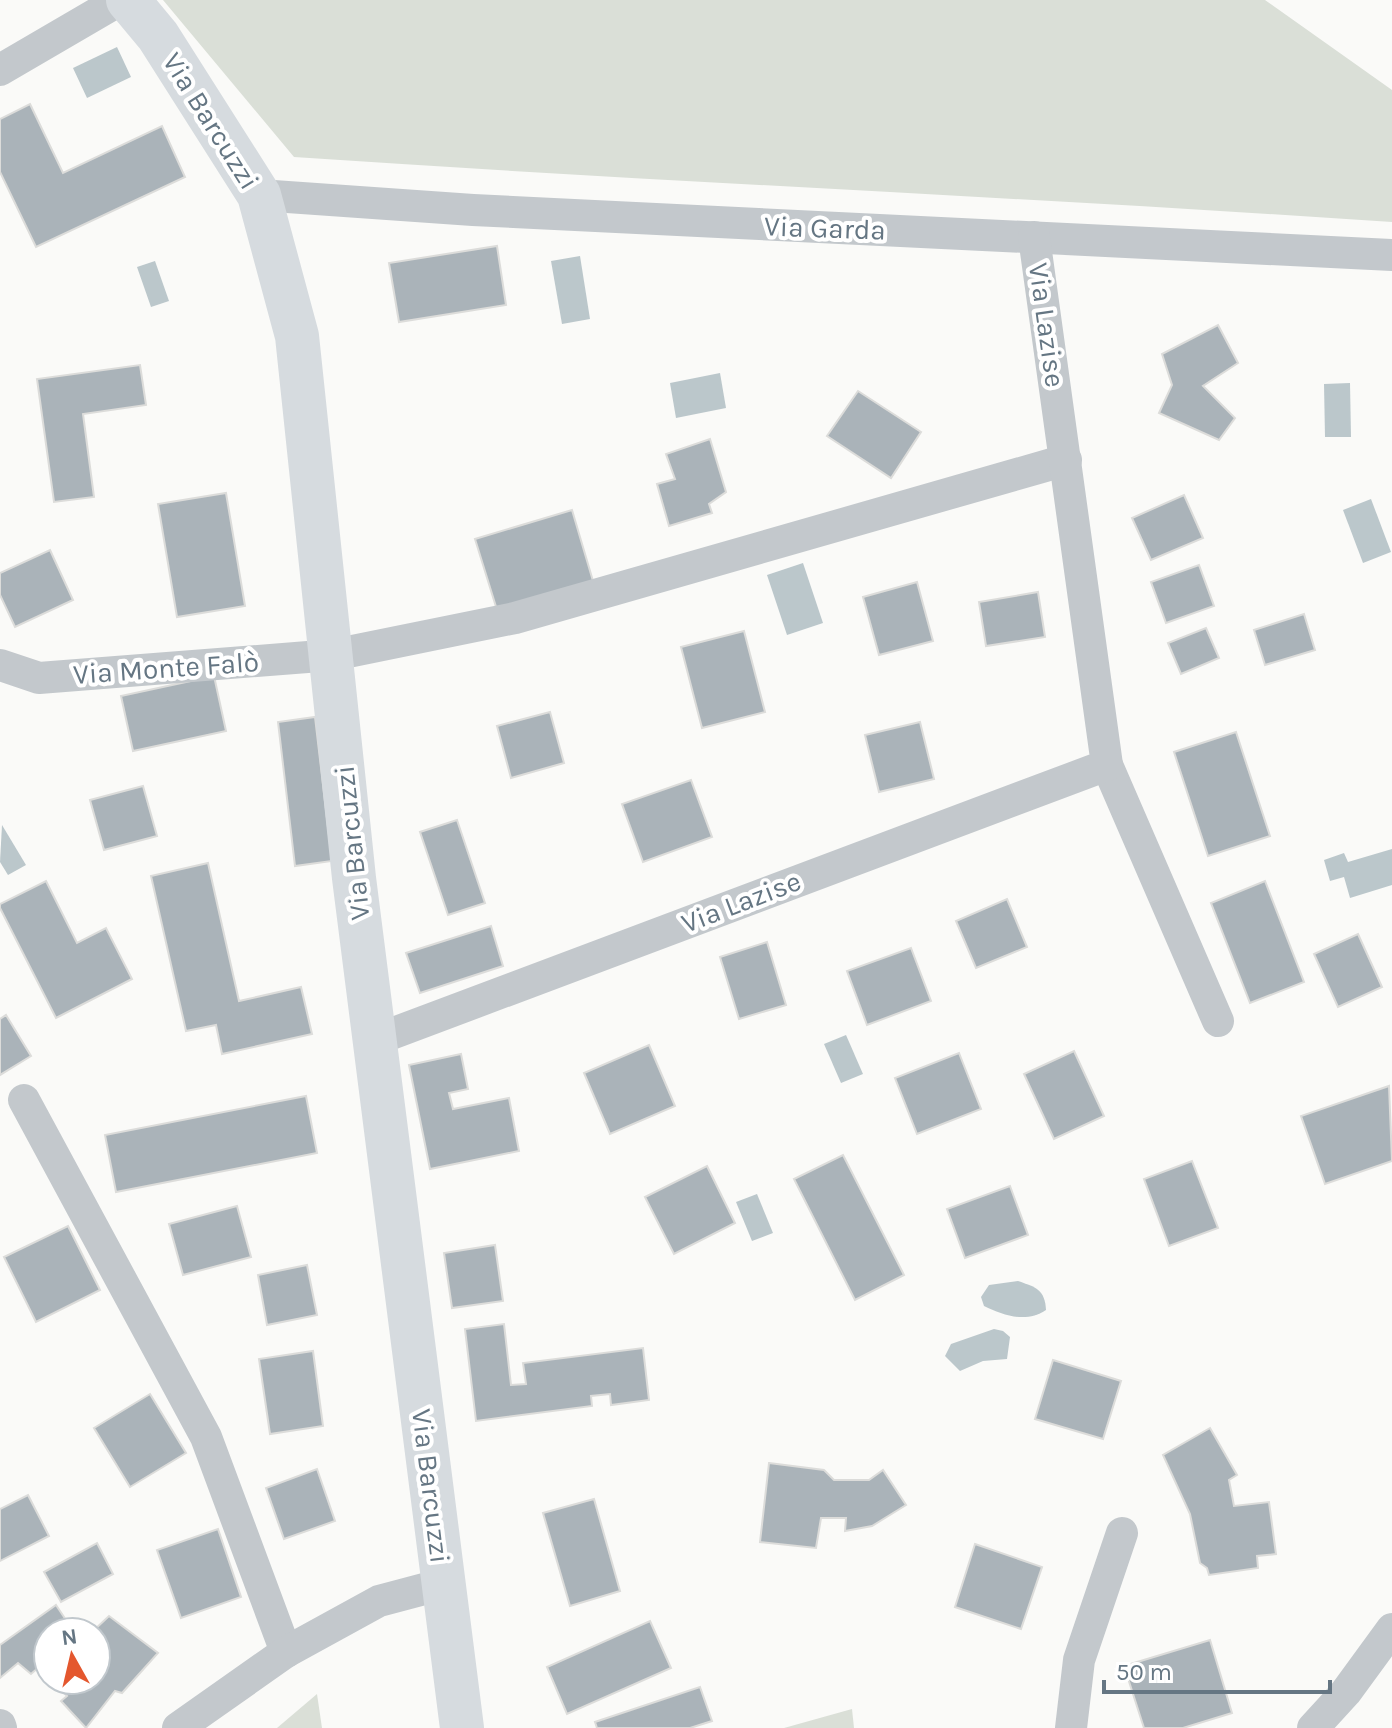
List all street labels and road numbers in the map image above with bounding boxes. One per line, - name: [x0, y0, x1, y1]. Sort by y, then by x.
- street label: Via Barcuzzi: [156, 46, 266, 196]
- street label: Via Garda: [764, 209, 886, 247]
- street label: Via Lazise: [1022, 261, 1072, 389]
- street label: Via Monte Falò: [72, 645, 260, 691]
- street label: Via Barcuzzi: [327, 764, 377, 922]
- street label: Via Lazise: [677, 864, 805, 940]
- street label: Via Barcuzzi: [405, 1407, 457, 1565]

